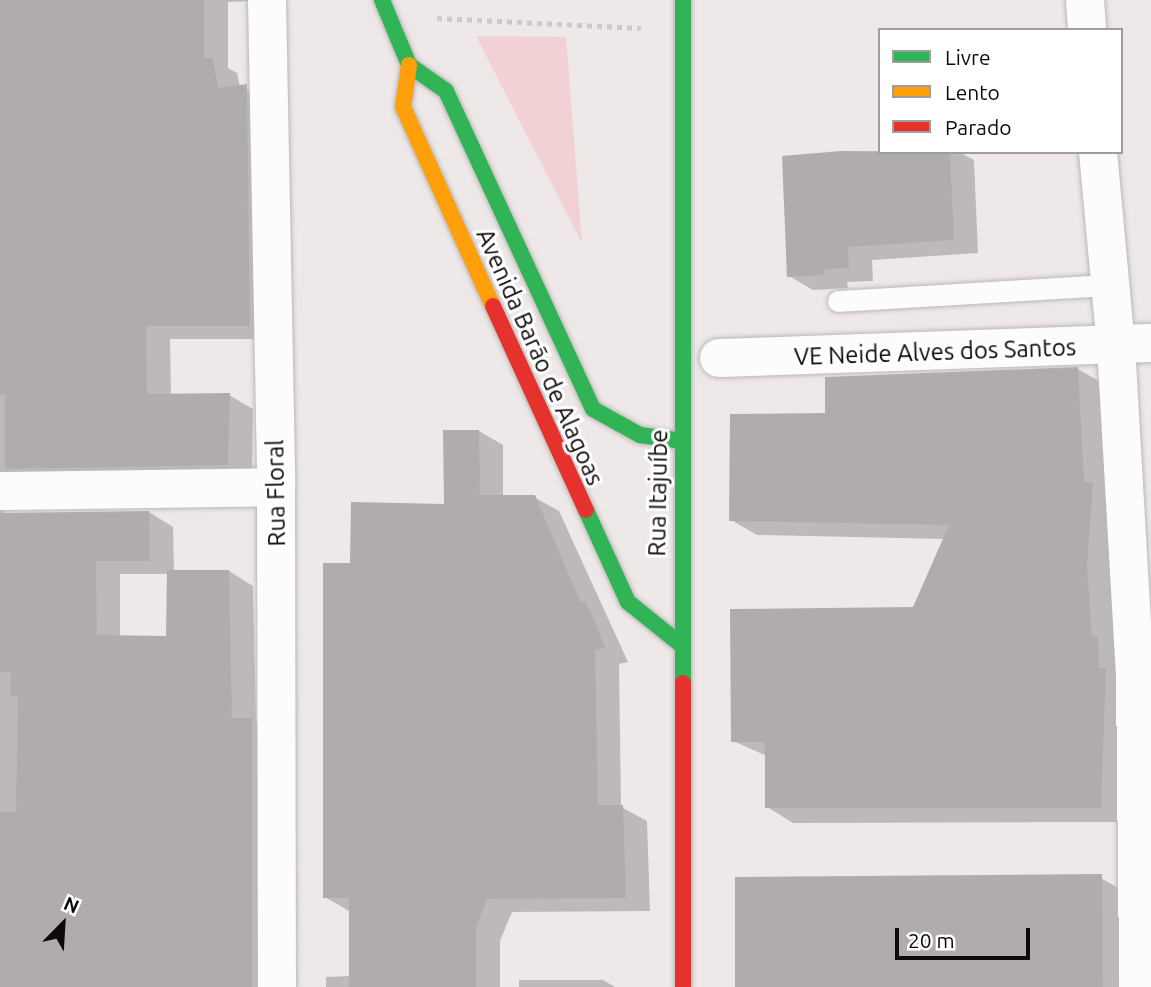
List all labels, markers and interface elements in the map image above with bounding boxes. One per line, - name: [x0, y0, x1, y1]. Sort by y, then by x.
- legend: [878, 28, 1123, 154]
- text: Livre: [945, 45, 991, 69]
- text: Lento: [945, 80, 1000, 104]
- text: Parado: [945, 115, 1011, 139]
- street label: Avenida Barão de Alagoas: [470, 224, 610, 490]
- street label: VE Neide Alves dos Santos: [793, 333, 1077, 371]
- street label: Rua Itajuíbe: [642, 429, 674, 557]
- street label: Rua Floral: [261, 439, 291, 547]
- north arrow: [28, 889, 98, 959]
- text: N: [61, 892, 82, 918]
- scale bar: [899, 914, 1034, 958]
- text: 20 m: [908, 928, 955, 952]

